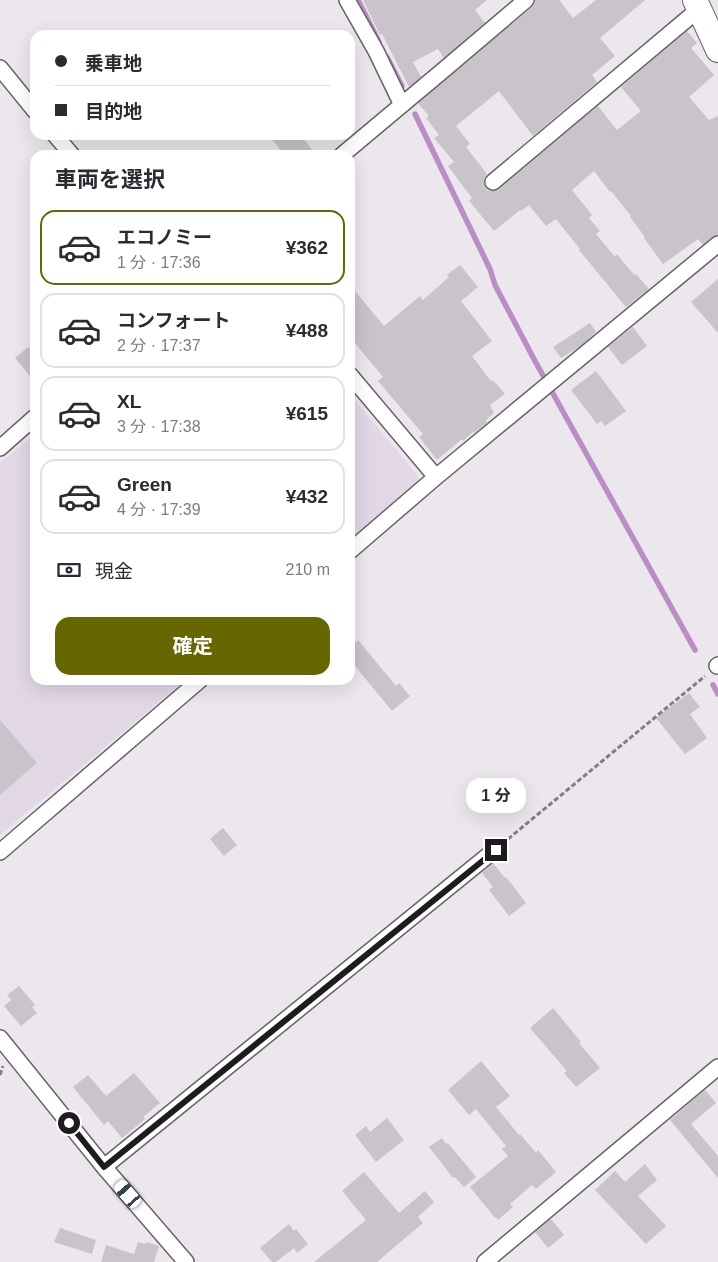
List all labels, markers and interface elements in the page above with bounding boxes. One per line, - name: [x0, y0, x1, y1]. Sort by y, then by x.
- text: 乗車地: [85, 53, 142, 74]
- text: 目的地: [85, 101, 142, 122]
- text: 車両を選択: [55, 167, 165, 192]
- icon: car: [57, 225, 102, 270]
- text: エコノミー: [117, 227, 212, 248]
- text: ¥362: [286, 237, 328, 258]
- text: 1 分 · 17:36: [117, 254, 201, 271]
- icon: car: [57, 308, 102, 353]
- text: コンフォート: [117, 310, 230, 331]
- text: ¥488: [286, 320, 328, 341]
- text: 2 分 · 17:37: [117, 337, 201, 354]
- icon: car: [57, 391, 102, 436]
- text: XL: [117, 391, 141, 412]
- text: ¥615: [286, 403, 328, 424]
- text: 3 分 · 17:38: [117, 418, 201, 435]
- icon: car: [57, 474, 102, 519]
- text: Green: [117, 474, 172, 495]
- text: ¥432: [286, 486, 328, 507]
- text: 4 分 · 17:39: [117, 501, 201, 518]
- icon: cash: [55, 556, 83, 584]
- text: 現金: [95, 561, 133, 582]
- text: 210 m: [286, 561, 330, 578]
- button: 確定: [55, 617, 330, 675]
- callout: 1 分: [466, 778, 526, 812]
- text: 1 分: [481, 787, 511, 804]
- route end: [485, 839, 507, 861]
- route start: [58, 1112, 80, 1134]
- car: [112, 1178, 143, 1210]

